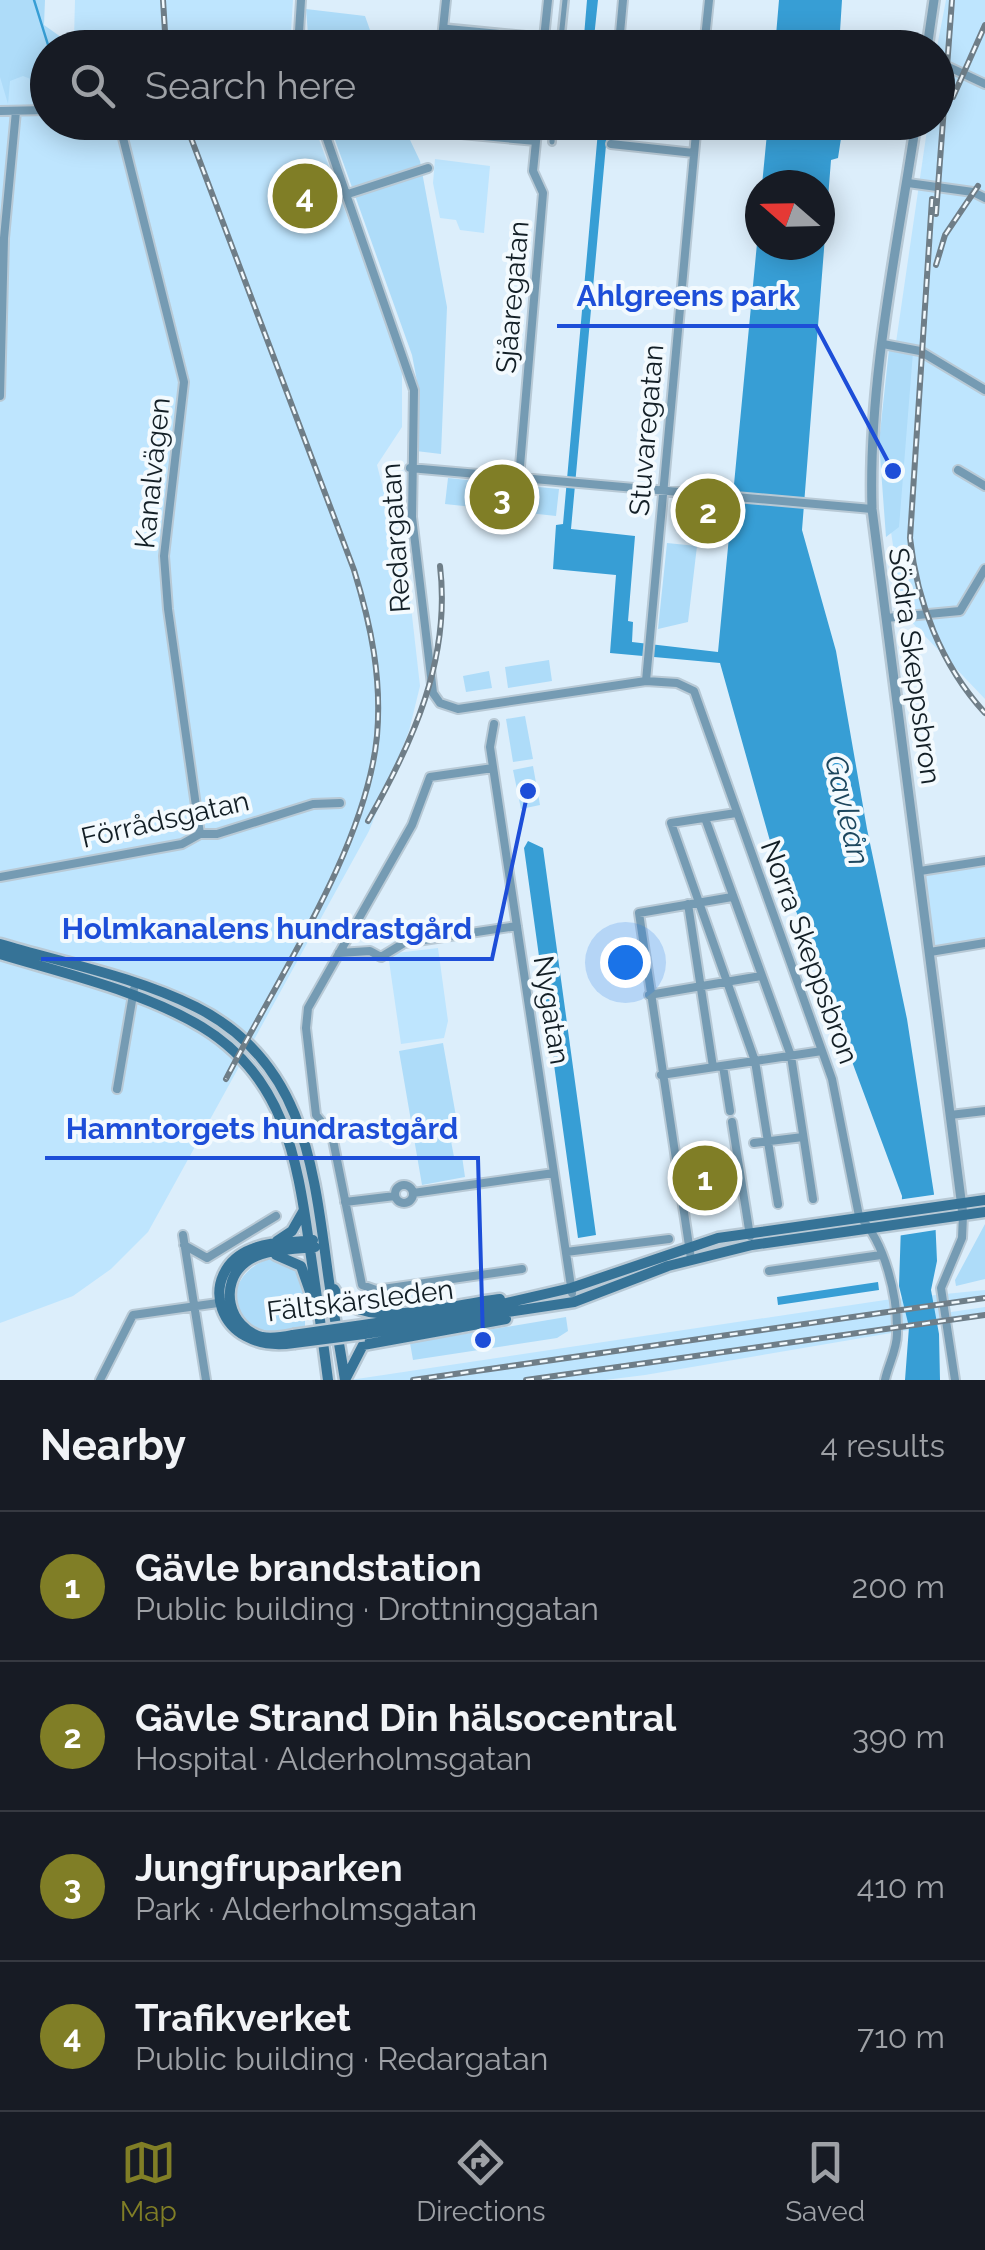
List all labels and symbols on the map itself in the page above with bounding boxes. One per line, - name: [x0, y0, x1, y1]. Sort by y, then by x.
- pin: 4: [272, 158, 338, 234]
- north arrow: [745, 170, 835, 260]
- street label: Sjåaregatan: [489, 219, 536, 375]
- callout: Ahlgreens park: [557, 266, 816, 326]
- text: Ahlgreens park: [577, 278, 796, 313]
- street label: Stuvaregatan: [623, 343, 670, 517]
- street label: Kanalvägen: [128, 396, 177, 550]
- pin: 3: [470, 460, 534, 534]
- street label: Redargatan: [374, 462, 417, 614]
- pin: 2: [676, 474, 740, 548]
- street label: Södra Skeppsbron: [882, 546, 947, 786]
- water label: Gavleån: [818, 751, 877, 868]
- street label: Förrådsgatan: [78, 784, 252, 855]
- street label: Norra Skeppsbron: [754, 836, 865, 1068]
- callout: Holmkanalens hundrastgård: [41, 899, 492, 959]
- text: Holmkanalens hundrastgård: [62, 911, 472, 946]
- your location: [600, 937, 651, 988]
- street label: Nygatan: [527, 953, 576, 1067]
- callout: Hamntorgets hundrastgård: [45, 1098, 478, 1158]
- text: Hamntorgets hundrastgård: [66, 1111, 458, 1146]
- pin: 1: [672, 1140, 738, 1216]
- street label: Fältskärsleden: [265, 1273, 455, 1328]

